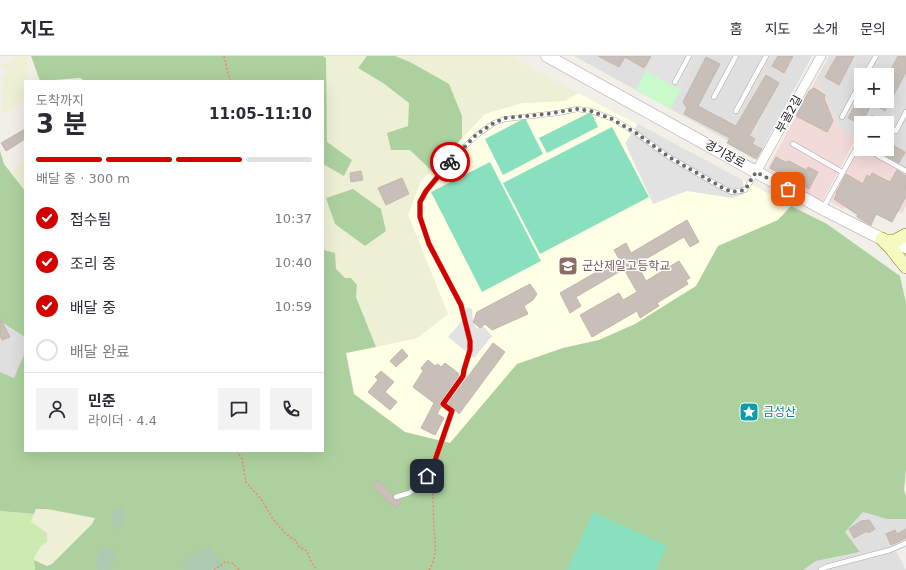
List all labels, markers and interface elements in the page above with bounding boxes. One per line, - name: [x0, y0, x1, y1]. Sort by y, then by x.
- text: 지도: [20, 18, 55, 40]
- text: 홈: [730, 21, 743, 37]
- text: 지도: [765, 21, 790, 37]
- text: 소개: [812, 21, 838, 37]
- text: 문의: [860, 21, 886, 37]
- map controls: [854, 68, 894, 156]
- button: +: [854, 68, 894, 108]
- text: 도착까지: [36, 93, 84, 108]
- street label: 부골2길: [773, 93, 805, 135]
- text: 11:05–11:10: [209, 105, 312, 123]
- text: 3 분: [36, 109, 87, 139]
- button: −: [854, 116, 894, 156]
- street label: 경기장로: [702, 137, 748, 171]
- courier: [430, 142, 470, 182]
- icon: bike: [439, 151, 461, 173]
- text: 배달 중 · 300 m: [36, 171, 130, 186]
- pin: [771, 172, 805, 206]
- icon: bag: [777, 178, 799, 200]
- icon: check: [36, 207, 58, 229]
- text: 접수됨: [70, 211, 111, 229]
- text: 10:37: [275, 211, 312, 226]
- icon: check: [36, 251, 58, 273]
- text: 조리 중: [70, 255, 116, 273]
- text: 10:40: [275, 255, 312, 270]
- school or university icon: 군산제일고등학교: [557, 255, 579, 277]
- place label: 군산제일고등학교: [582, 259, 670, 273]
- icon: check: [36, 295, 58, 317]
- text: 배달 중: [70, 299, 116, 317]
- text: 10:59: [275, 299, 312, 314]
- text: 배달 완료: [70, 343, 130, 361]
- button: person: [36, 388, 78, 430]
- button: chat: [218, 388, 260, 430]
- button: phone: [270, 388, 312, 430]
- text: 민준: [88, 392, 116, 410]
- place icon: 금성산: [738, 401, 760, 423]
- place label: 금성산: [763, 405, 796, 419]
- text: 라이더 · 4.4: [88, 413, 157, 428]
- pin: [410, 459, 444, 493]
- icon: home: [416, 465, 438, 487]

